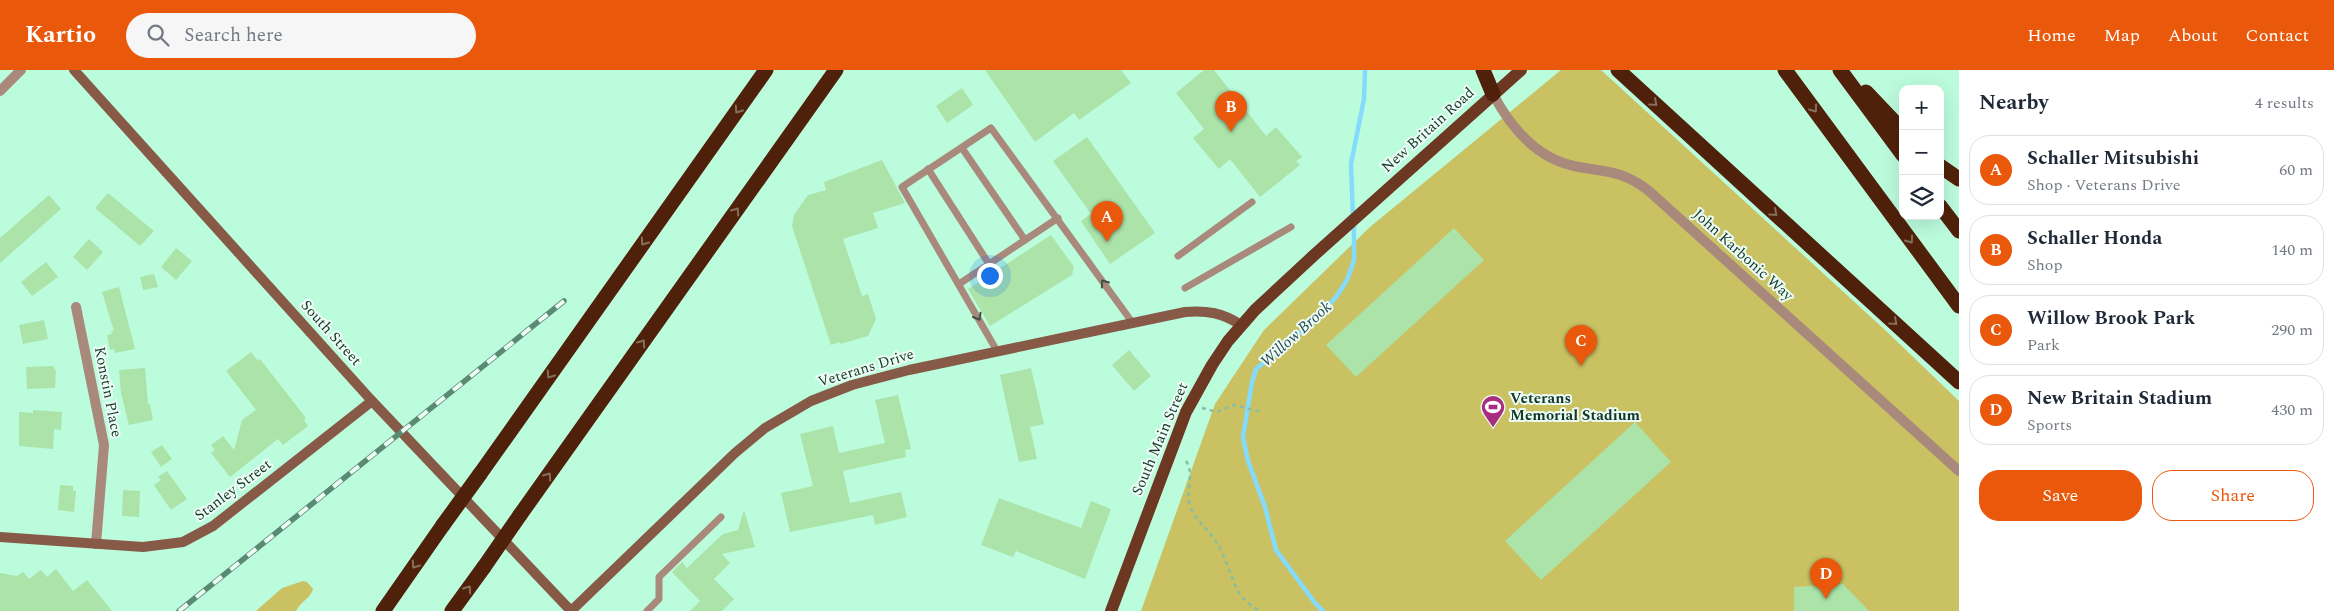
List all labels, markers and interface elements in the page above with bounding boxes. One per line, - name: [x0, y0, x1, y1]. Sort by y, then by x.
- search box: [126, 13, 476, 58]
- text: Kartio: [25, 17, 96, 53]
- icon: search: [144, 21, 172, 49]
- text: Search here: [184, 21, 283, 50]
- text: Home: [2027, 22, 2076, 49]
- text: Map: [2104, 22, 2140, 49]
- text: About: [2168, 22, 2218, 49]
- text: Contact: [2246, 22, 2309, 49]
- street label: New Britain Road: [1376, 82, 1480, 178]
- map controls: [1899, 85, 1944, 220]
- button: +: [1899, 85, 1944, 130]
- text: Nearby: [1979, 87, 2049, 119]
- pin: B: [1215, 91, 1247, 132]
- text: 4 results: [2255, 91, 2314, 115]
- one-way arrow: [1649, 97, 1658, 106]
- one-way arrow: [1808, 103, 1816, 112]
- one-way arrow: [735, 104, 744, 114]
- button: −: [1899, 130, 1944, 175]
- text: Schaller Mitsubishi: [2027, 144, 2199, 173]
- text: A: [1990, 158, 2002, 182]
- text: 60 m: [2279, 158, 2313, 182]
- text: Shop · Veterans Drive: [2027, 173, 2180, 197]
- button: layers: [1899, 175, 1944, 220]
- pin: A: [1091, 201, 1123, 242]
- street label: John Karbonic Way: [1688, 204, 1799, 307]
- one-way arrow: [730, 207, 739, 216]
- one-way arrow: [1769, 207, 1778, 216]
- text: Schaller Honda: [2027, 224, 2162, 253]
- one-way arrow: [1904, 234, 1913, 244]
- one-way arrow: [641, 236, 650, 246]
- text: B: [1990, 238, 2002, 262]
- text: 140 m: [2271, 238, 2313, 262]
- text: Shop: [2027, 253, 2063, 277]
- your location: [977, 263, 1003, 289]
- one-way arrow: [1101, 279, 1110, 289]
- street label: South Street: [295, 295, 367, 371]
- water label: Willow Brook: [1255, 295, 1338, 373]
- text: Willow Brook Park: [2027, 304, 2195, 333]
- one-way arrow: [972, 312, 982, 321]
- one-way arrow: [1888, 316, 1897, 325]
- text: C: [1990, 318, 2002, 342]
- text: 290 m: [2271, 318, 2313, 342]
- pin: C: [1565, 325, 1597, 366]
- text: Park: [2027, 333, 2060, 357]
- one-way arrow: [636, 339, 645, 349]
- street label: Veterans Drive: [815, 342, 917, 394]
- street label: Konstin Place: [88, 345, 128, 439]
- one-way arrow: [547, 369, 556, 379]
- street label: South Main Street: [1126, 379, 1194, 499]
- text: New Britain Stadium: [2027, 384, 2212, 413]
- place label: Veterans Memorial Stadium: [1510, 387, 1641, 427]
- sports icon: Veterans Memorial Stadium: [1480, 394, 1506, 428]
- text: D: [1990, 398, 2002, 422]
- text: 430 m: [2271, 398, 2313, 422]
- text: Sports: [2027, 413, 2072, 437]
- street label: Stanley Street: [190, 453, 276, 527]
- button: Save: [1979, 470, 2142, 521]
- button: Share: [2152, 470, 2314, 521]
- one-way arrow: [542, 472, 551, 481]
- pin: D: [1810, 558, 1842, 599]
- one-way arrow: [412, 559, 421, 569]
- one-way arrow: [462, 585, 471, 595]

